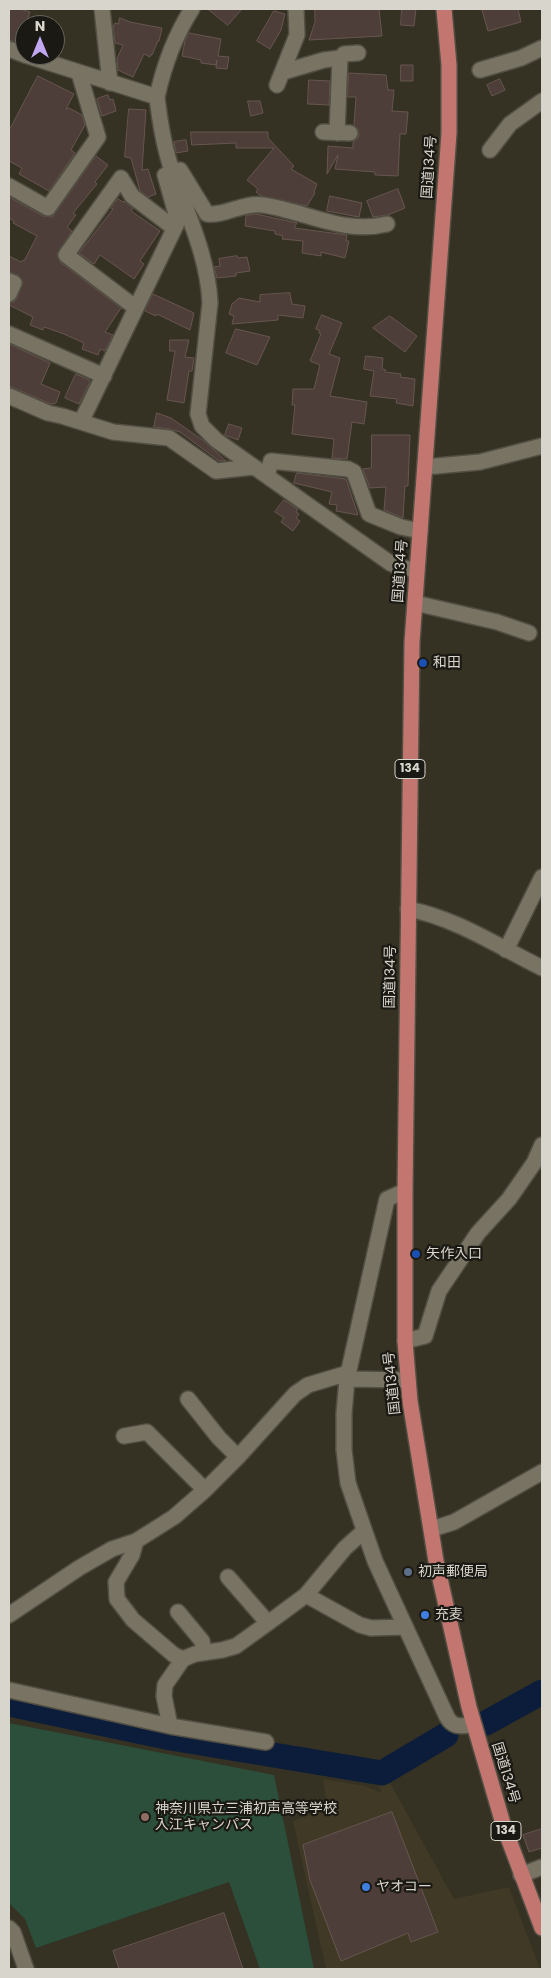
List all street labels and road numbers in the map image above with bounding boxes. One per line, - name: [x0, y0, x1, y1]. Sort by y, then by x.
- street label: 国道134号: [419, 135, 441, 199]
- street label: 国道134号: [390, 539, 412, 603]
- road number: 134: [395, 760, 425, 779]
- street label: 国道134号: [382, 945, 400, 1009]
- street label: 国道134号: [381, 1351, 405, 1415]
- street label: 国道134号: [488, 1740, 522, 1806]
- road number: 134: [491, 1822, 521, 1840]

